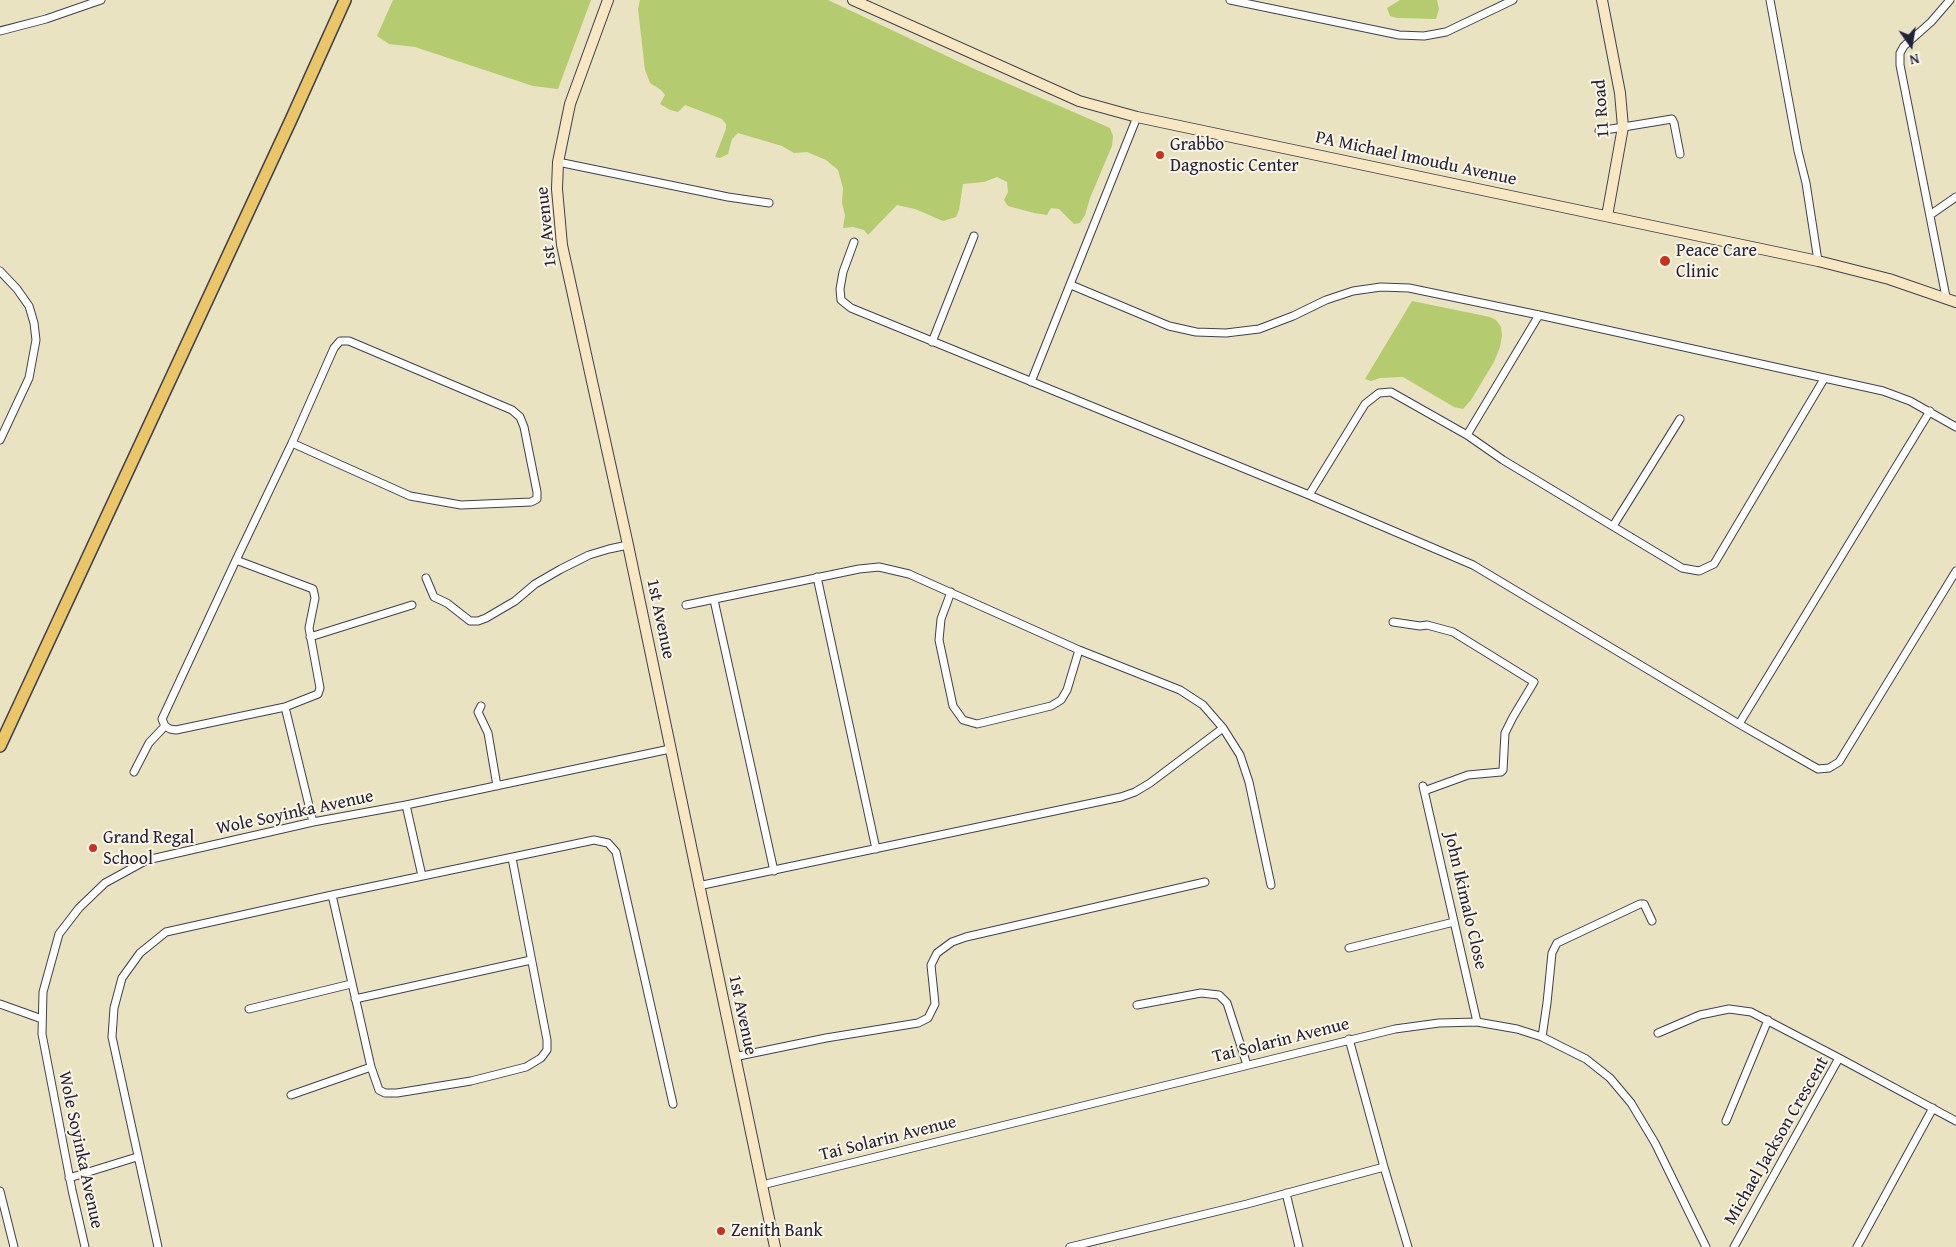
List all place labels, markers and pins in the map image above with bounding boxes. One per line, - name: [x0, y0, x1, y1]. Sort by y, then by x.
- place label: Grabbo Dagnostic Center: [1170, 134, 1299, 176]
- marker: Grabbo Dagnostic Center: [1154, 149, 1166, 161]
- place label: Peace Care Clinic: [1676, 240, 1757, 282]
- marker: Peace Care Clinic: [1658, 254, 1672, 268]
- place label: Grand Regal School: [103, 827, 194, 870]
- marker: Grand Regal School: [87, 842, 99, 854]
- place label: Zenith Bank: [731, 1220, 823, 1242]
- marker: Zenith Bank: [715, 1225, 727, 1237]

